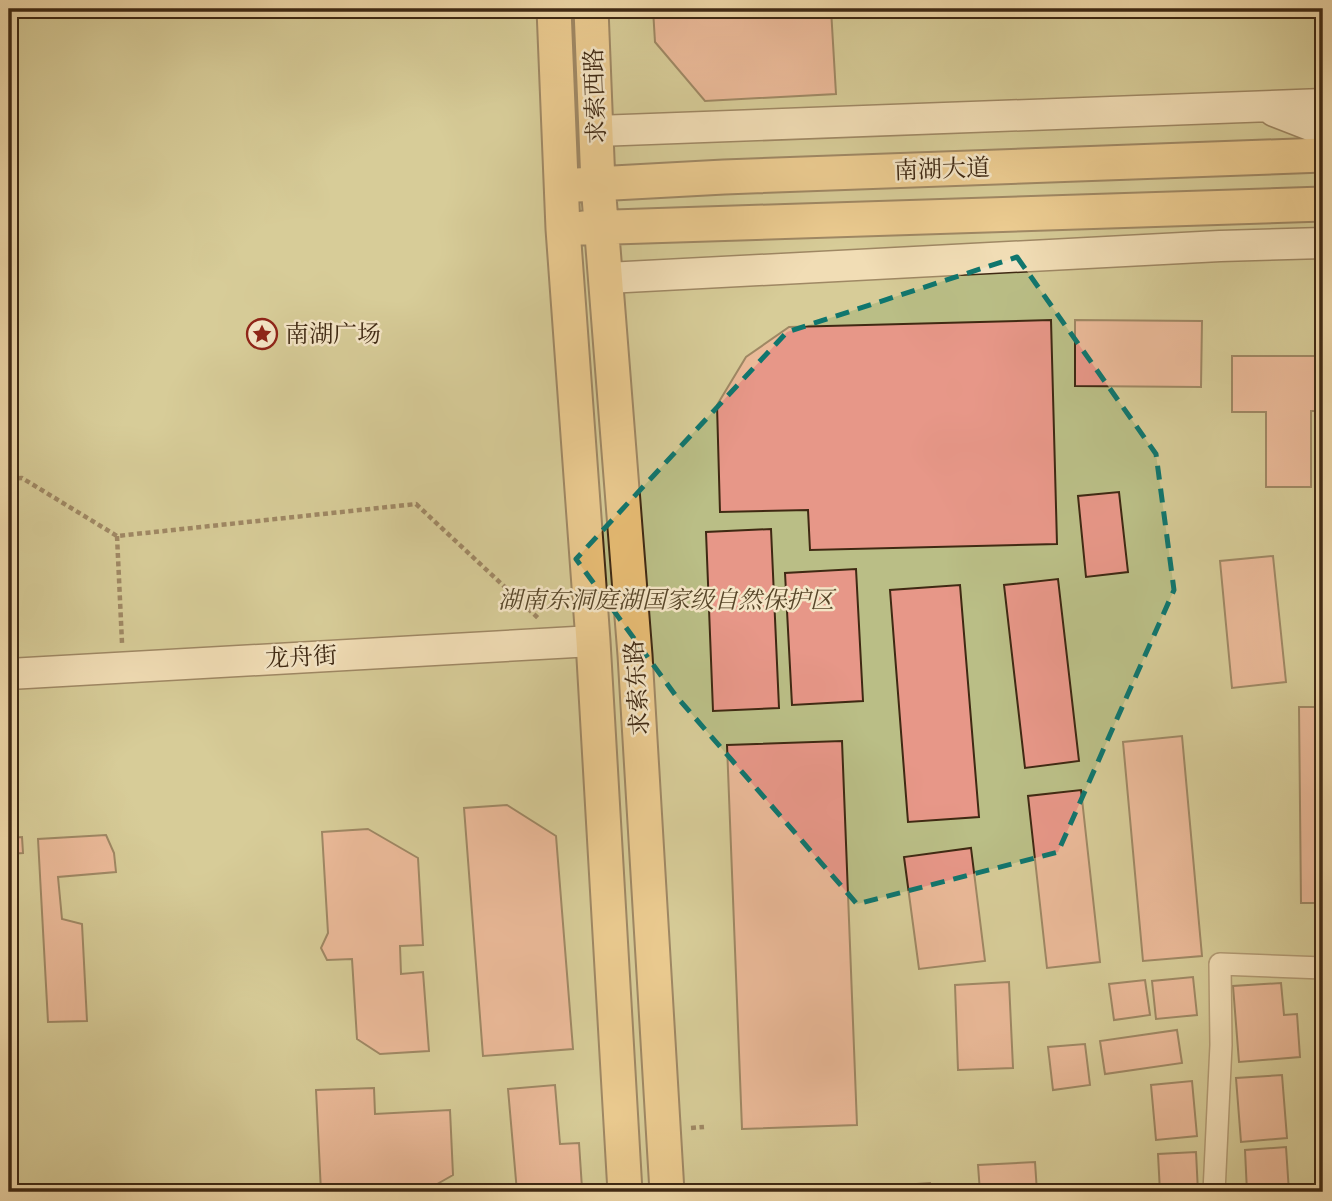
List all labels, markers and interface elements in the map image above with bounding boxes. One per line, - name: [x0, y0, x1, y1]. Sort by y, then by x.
- street label: 求索西路: [575, 47, 614, 145]
- street label: 南湖大道: [893, 149, 991, 188]
- place label: 南湖广场: [285, 316, 381, 351]
- place icon: 南湖广场: [245, 317, 279, 351]
- park label: 湖南东洞庭湖国家级自然保护区: [498, 582, 837, 617]
- street label: 龙舟街: [264, 637, 338, 676]
- street label: 求索东路: [616, 639, 657, 737]

